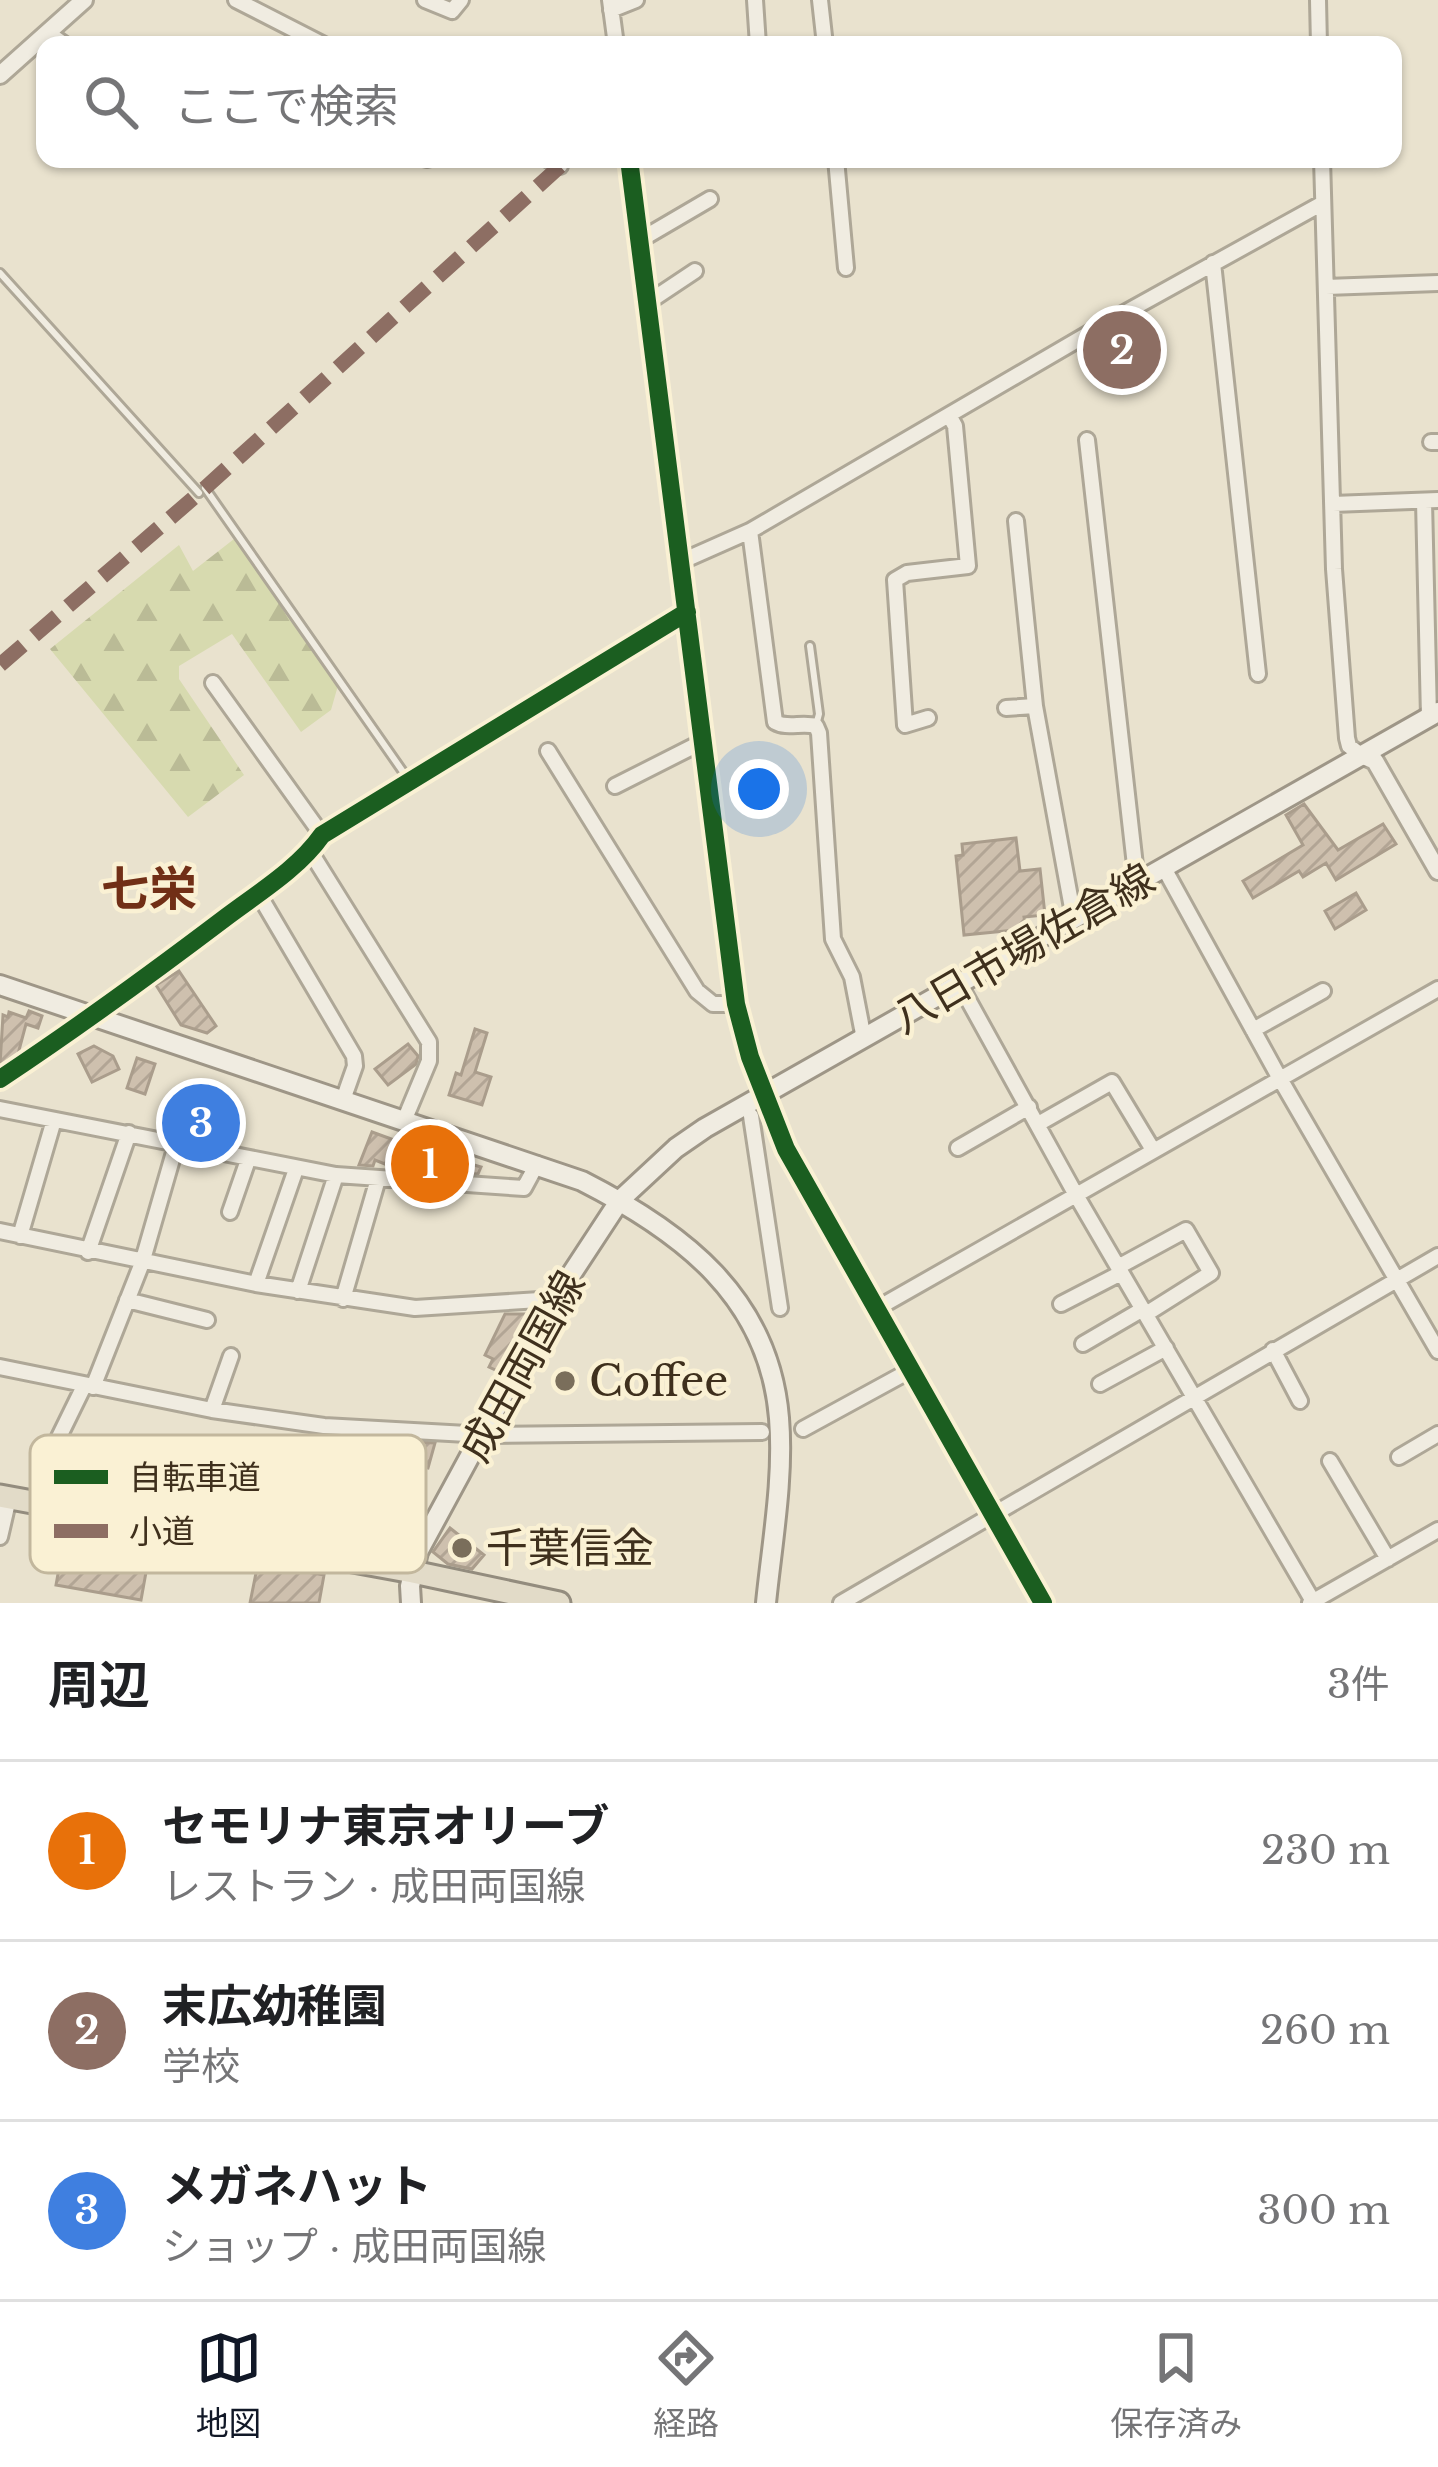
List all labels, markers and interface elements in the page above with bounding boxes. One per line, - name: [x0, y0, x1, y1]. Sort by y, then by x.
- search box: [36, 36, 1402, 168]
- icon: search: [78, 69, 144, 135]
- text: ここで検索: [174, 78, 399, 134]
- pin: 2: [1083, 305, 1161, 395]
- your location: [729, 759, 789, 819]
- street label: 八日市場佐倉線: [883, 852, 1163, 1044]
- district label: 七栄: [101, 859, 197, 919]
- pin: 3: [162, 1078, 240, 1168]
- pin: 1: [391, 1119, 469, 1209]
- street label: 成田両国線: [448, 1262, 596, 1470]
- place label: Coffee: [589, 1355, 728, 1407]
- marker: Coffee: [552, 1368, 578, 1394]
- legend: [30, 1435, 426, 1573]
- text: 自転車道: [129, 1457, 261, 1498]
- text: 小道: [129, 1511, 195, 1552]
- place label: 千葉信金: [486, 1522, 654, 1574]
- marker: 千葉信金: [449, 1535, 475, 1561]
- text: 周辺: [48, 1654, 150, 1717]
- text: 3件: [1327, 1660, 1390, 1709]
- text: セモリナ東京オリーブ: [162, 1798, 609, 1854]
- text: 1: [78, 1826, 96, 1875]
- text: 230 m: [1261, 1826, 1390, 1875]
- text: レストラン · 成田両国線: [162, 1862, 586, 1911]
- text: 末広幼稚園: [162, 1978, 387, 2034]
- text: 2: [74, 2006, 100, 2055]
- text: 260 m: [1260, 2006, 1390, 2055]
- text: 学校: [162, 2042, 240, 2091]
- text: メガネハット: [162, 2158, 432, 2214]
- text: 3: [75, 2186, 99, 2235]
- text: 300 m: [1257, 2186, 1390, 2235]
- text: ショップ · 成田両国線: [162, 2222, 547, 2271]
- tab: 地図: [196, 2325, 262, 2445]
- tab: 経路: [653, 2325, 719, 2445]
- tab: 保存済み: [1110, 2325, 1242, 2445]

